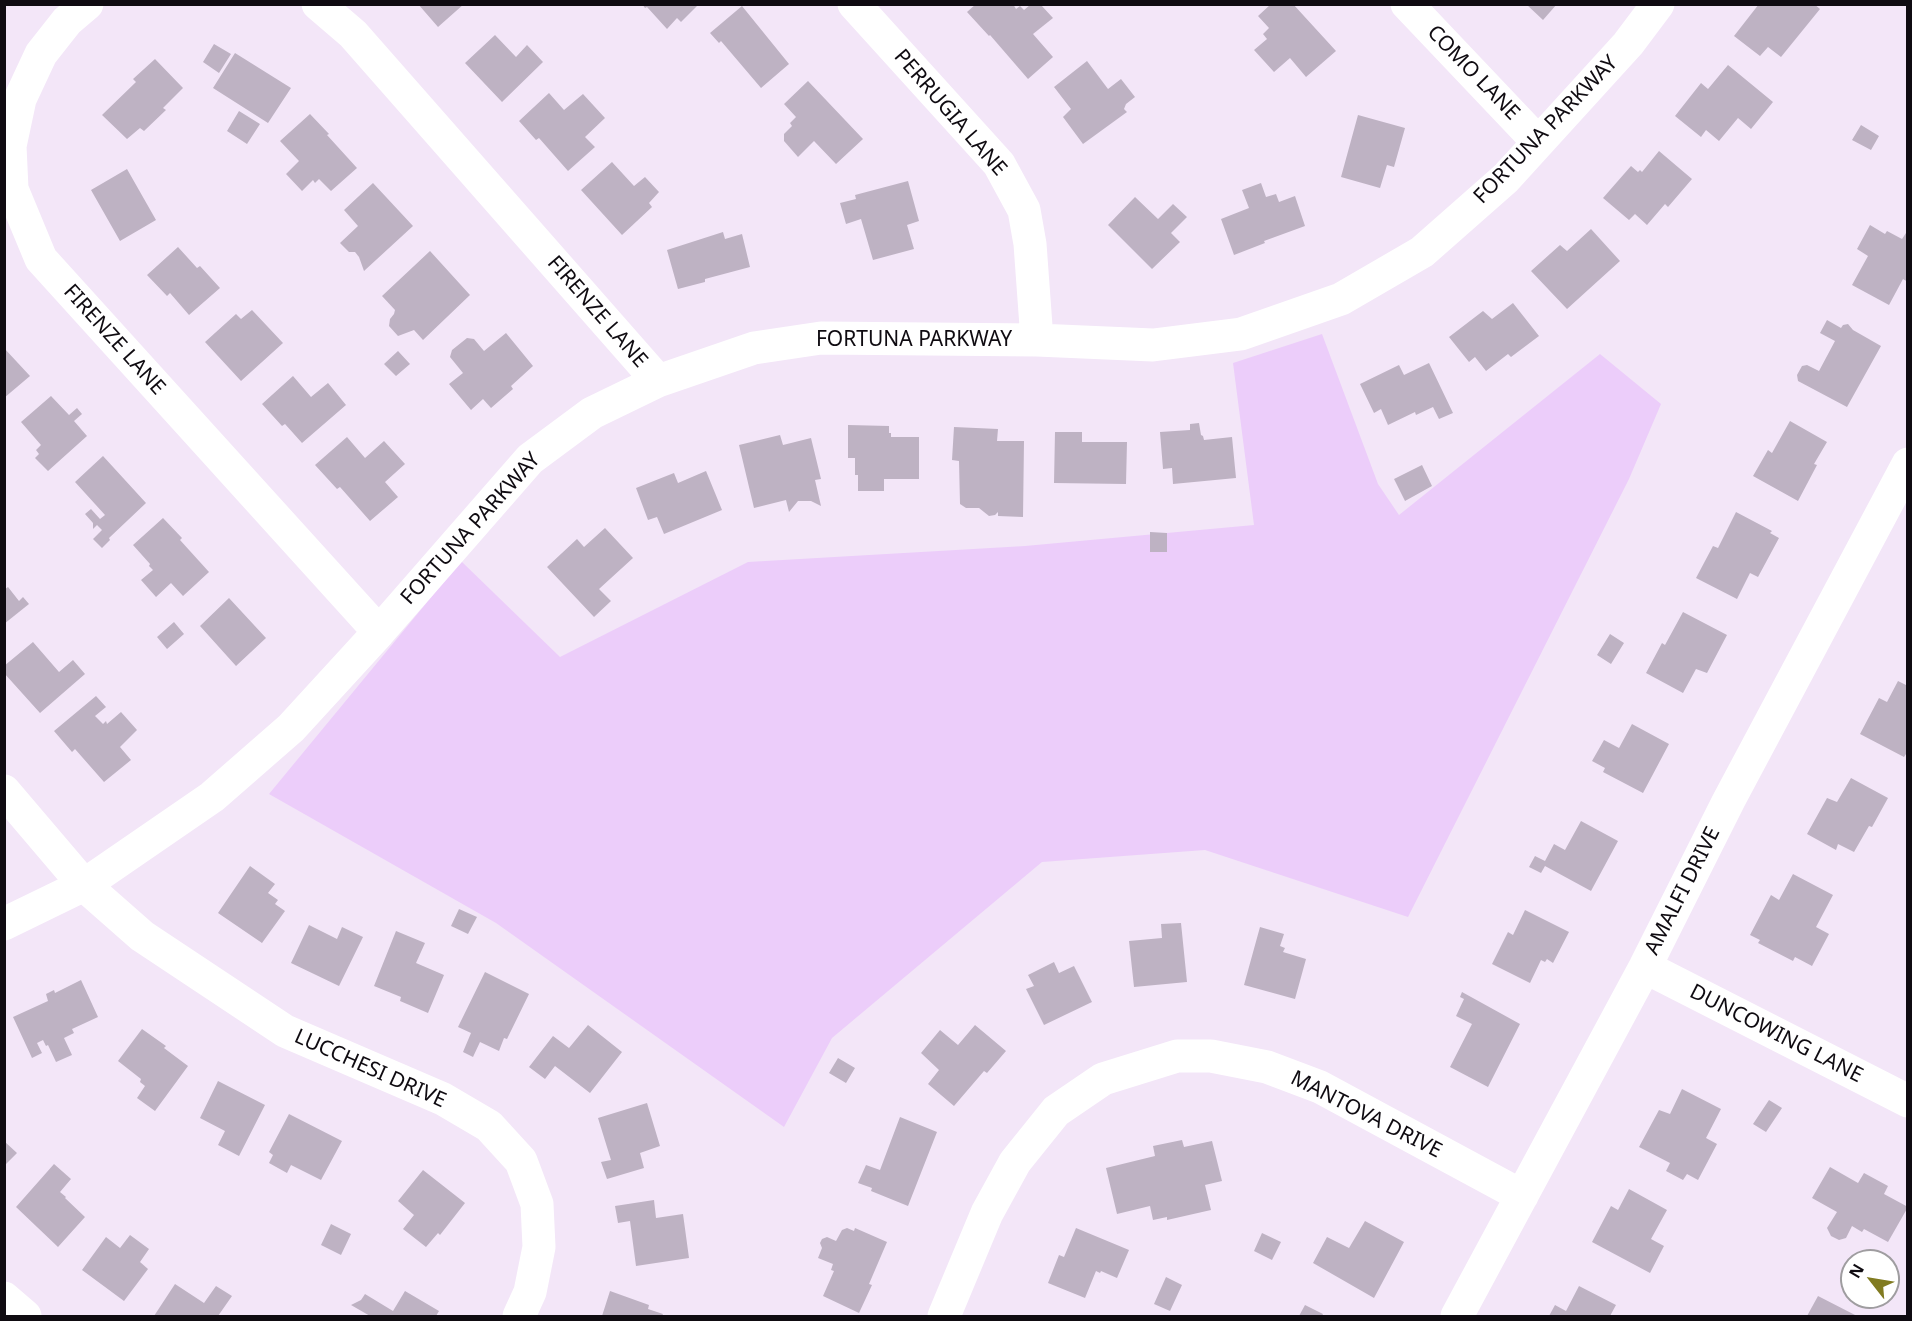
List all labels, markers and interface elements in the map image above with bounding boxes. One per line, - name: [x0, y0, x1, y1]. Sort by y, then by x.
- street label: COMO LANE: [1421, 20, 1525, 126]
- street label: PERRUGIA LANE: [888, 45, 1012, 181]
- street label: FORTUNA PARKWAY: [1469, 51, 1623, 209]
- street label: FIRENZE LANE: [542, 251, 652, 373]
- street label: FIRENZE LANE: [58, 280, 170, 400]
- street label: FORTUNA PARKWAY: [816, 327, 1012, 353]
- street label: FORTUNA PARKWAY: [396, 448, 546, 610]
- street label: AMALFI DRIVE: [1640, 823, 1726, 959]
- street label: DUNCOWING LANE: [1685, 979, 1867, 1089]
- street label: LUCCHESI DRIVE: [290, 1024, 450, 1114]
- street label: MANTOVA DRIVE: [1286, 1066, 1446, 1164]
- north arrow: [1840, 1249, 1900, 1309]
- text: N: [1844, 1260, 1869, 1282]

